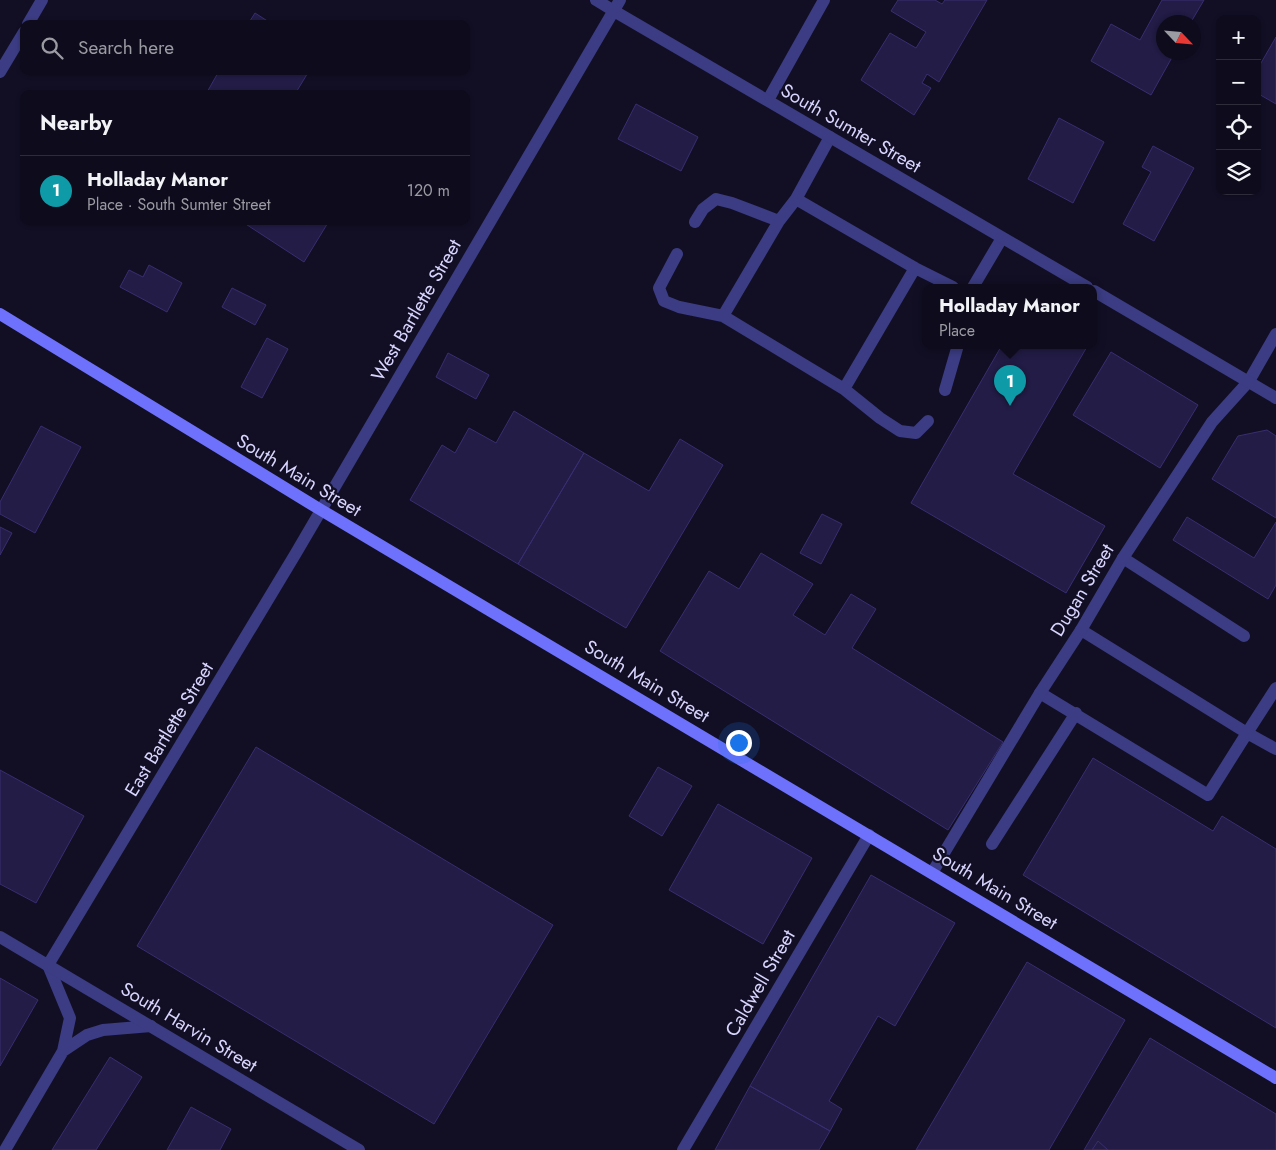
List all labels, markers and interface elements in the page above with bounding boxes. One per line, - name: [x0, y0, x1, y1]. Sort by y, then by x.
- north arrow: [1156, 15, 1201, 60]
- map controls: [1216, 15, 1261, 195]
- button: +: [1216, 15, 1261, 60]
- search box: [20, 20, 470, 75]
- icon: search: [38, 34, 66, 62]
- text: Search here: [78, 34, 174, 61]
- button: −: [1216, 60, 1261, 105]
- street label: South Sumter Street: [776, 77, 927, 179]
- button: locate: [1216, 105, 1261, 150]
- text: Nearby: [40, 108, 112, 138]
- button: layers: [1216, 150, 1261, 195]
- text: Holladay Manor: [87, 166, 228, 193]
- text: 1: [52, 179, 60, 202]
- text: 120 m: [407, 179, 450, 202]
- text: Place · South Sumter Street: [87, 193, 271, 216]
- street label: West Bartlette Street: [364, 234, 468, 386]
- popup: [922, 284, 1097, 349]
- text: Holladay Manor: [939, 292, 1080, 319]
- text: Place: [939, 319, 975, 342]
- pin: 1: [994, 365, 1026, 406]
- street label: South Main Street: [231, 427, 367, 523]
- street label: Dugan Street: [1044, 538, 1121, 641]
- street label: South Main Street: [579, 633, 715, 729]
- street label: East Bartlette Street: [118, 656, 220, 801]
- your location: [726, 730, 752, 756]
- street label: South Main Street: [927, 840, 1063, 936]
- street label: Caldwell Street: [718, 924, 802, 1042]
- street label: South Harvin Street: [116, 975, 263, 1079]

